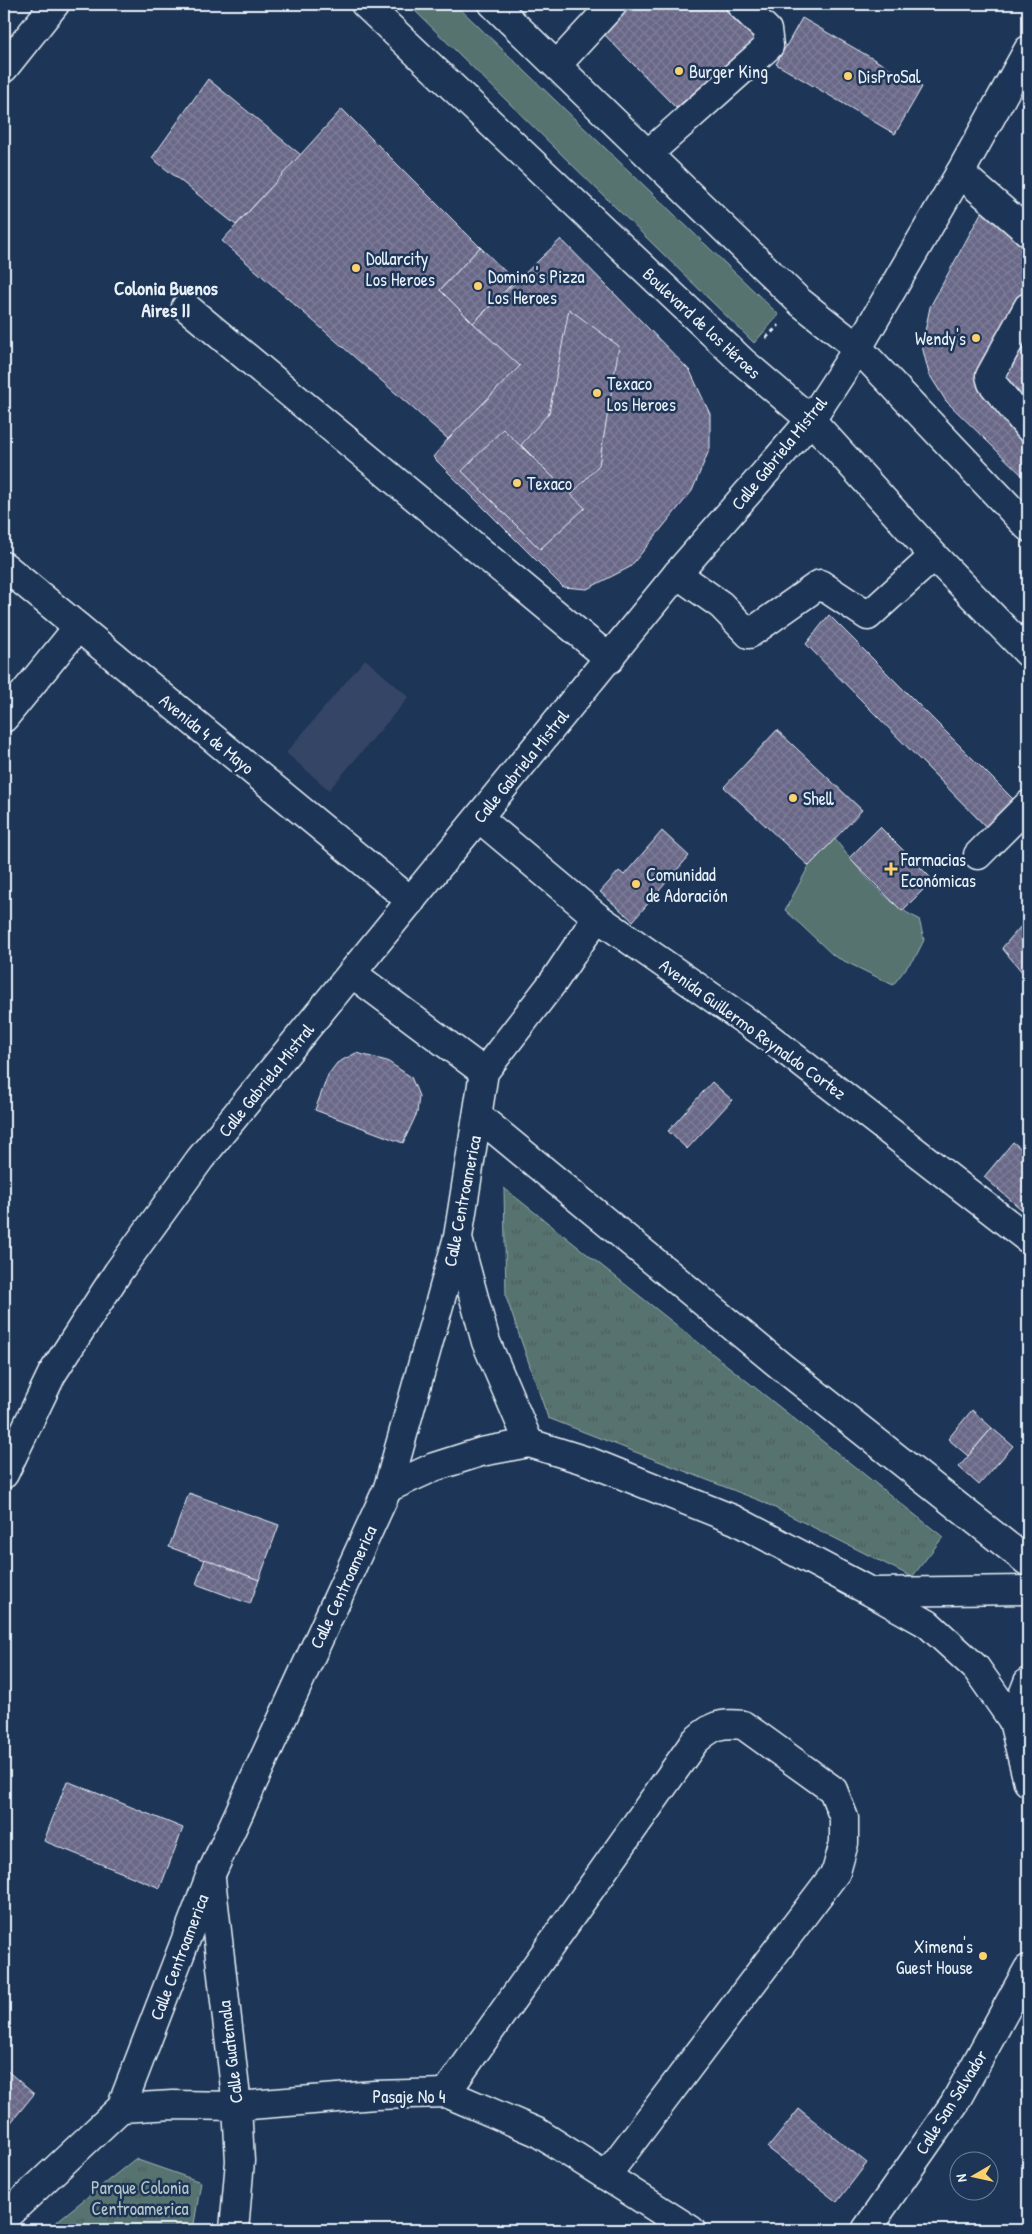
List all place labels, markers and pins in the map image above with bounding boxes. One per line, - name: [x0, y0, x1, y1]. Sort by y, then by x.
- place label: Burger King: [689, 59, 768, 84]
- place label: DisProSal: [858, 64, 921, 89]
- marker: Burger King: [673, 65, 685, 77]
- marker: DisProSal: [842, 70, 854, 82]
- place label: Dollarcity Los Heroes: [366, 246, 435, 292]
- marker: Dollarcity Los Heroes: [350, 262, 362, 274]
- place label: Domino's Pizza Los Heroes: [488, 264, 585, 310]
- marker: Domino's Pizza Los Heroes: [472, 280, 484, 292]
- place label: Wendy's: [915, 326, 966, 351]
- marker: Wendy's: [970, 332, 982, 344]
- place label: Texaco Los Heroes: [607, 371, 676, 417]
- marker: Texaco Los Heroes: [591, 387, 603, 399]
- place label: Texaco: [527, 471, 572, 496]
- marker: Texaco: [511, 477, 523, 489]
- place label: Shell: [803, 786, 834, 811]
- marker: Shell: [787, 792, 799, 804]
- place label: Farmacias Económicas: [900, 847, 976, 893]
- place label: Comunidad de Adoración: [646, 862, 728, 908]
- marker: Farmacias Económicas: [885, 863, 897, 875]
- marker: Comunidad de Adoración: [630, 878, 642, 890]
- place label: Ximena's Guest House: [896, 1934, 973, 1980]
- marker: Ximena's Guest House: [977, 1950, 989, 1962]

